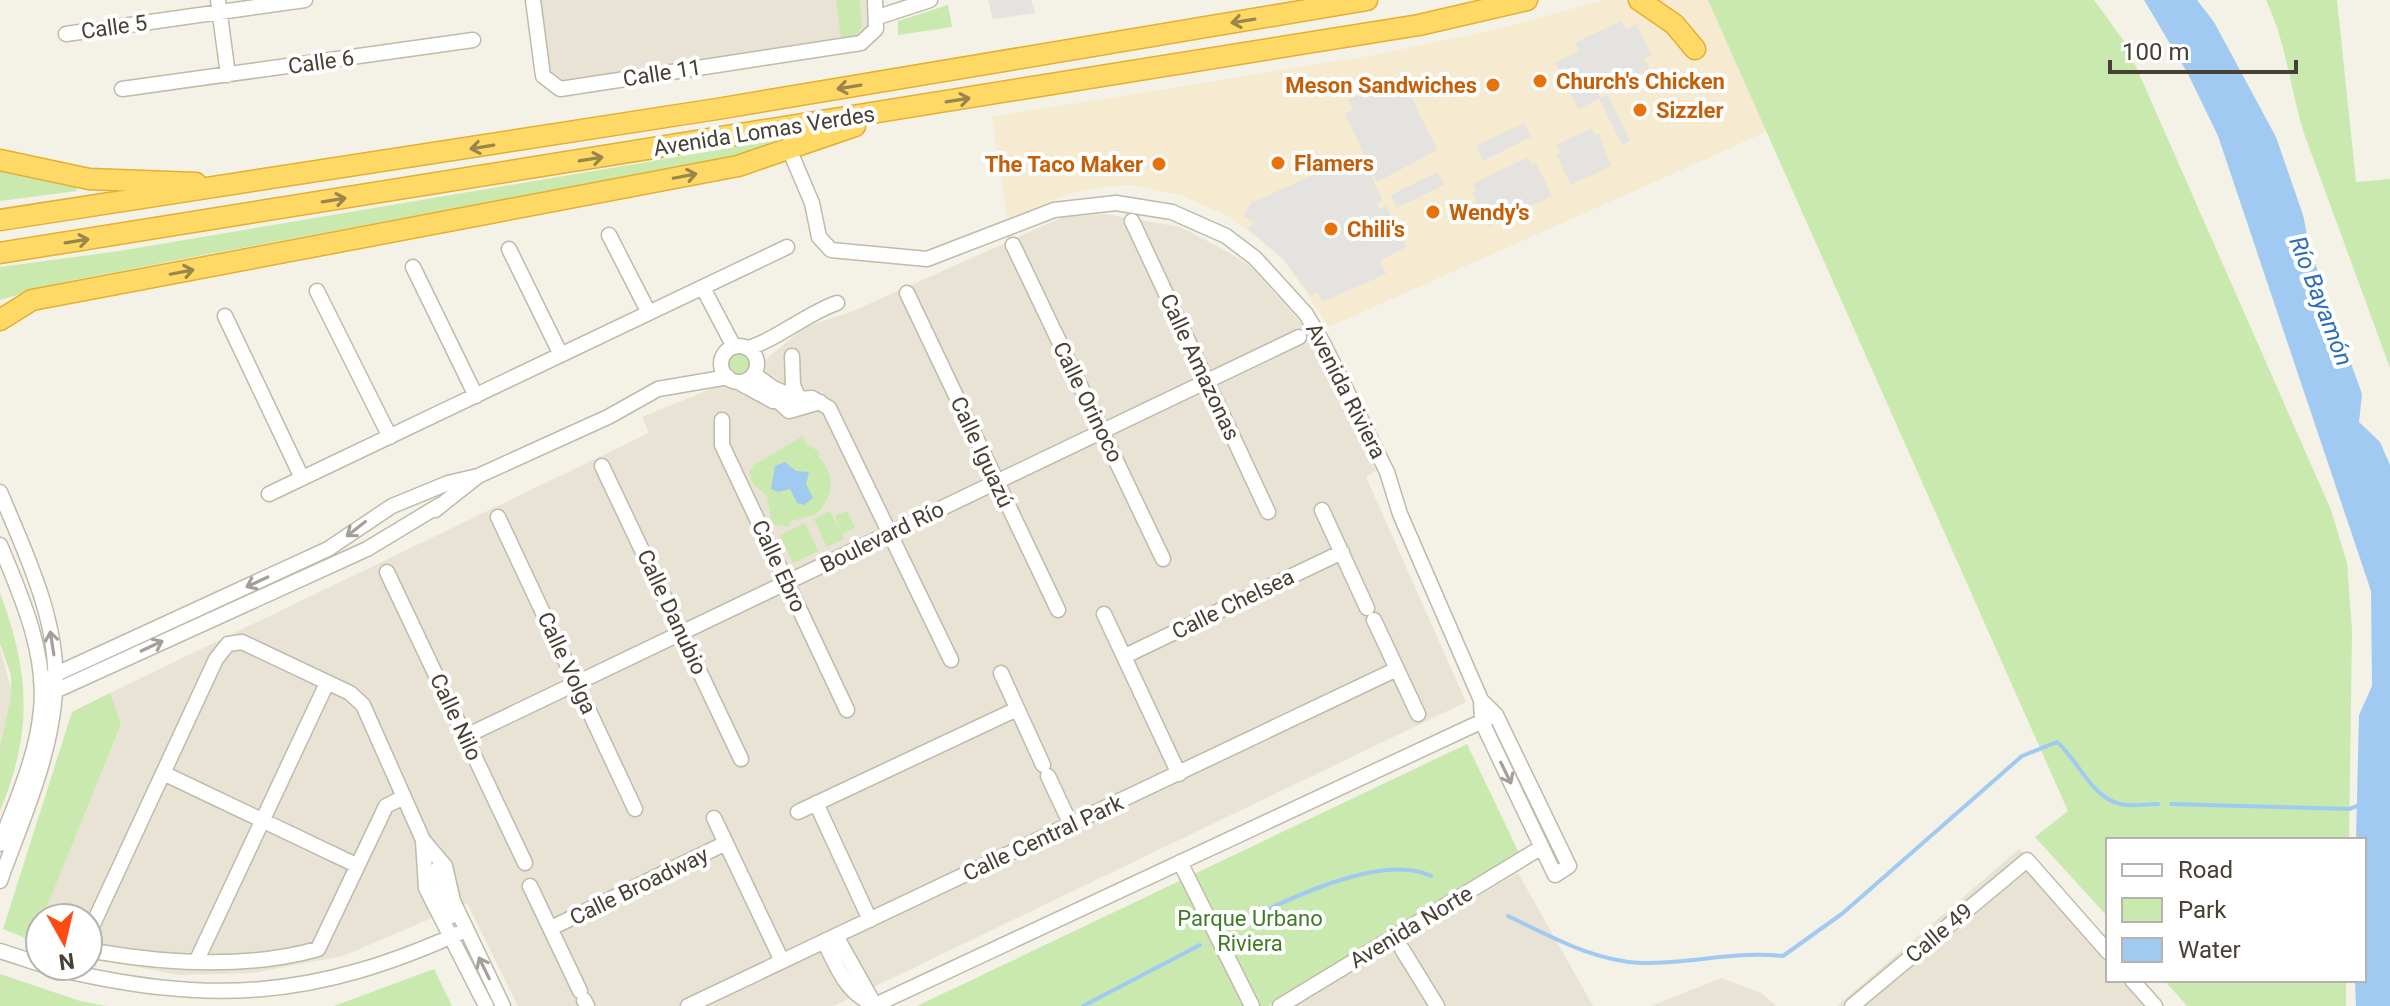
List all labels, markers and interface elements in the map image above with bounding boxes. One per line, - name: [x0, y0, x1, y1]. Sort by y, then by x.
- street label: Calle 5: [79, 10, 149, 44]
- one-way arrow: [1231, 15, 1257, 30]
- scale bar: [2110, 24, 2296, 74]
- text: 100 m: [2122, 38, 2189, 66]
- street label: Calle 6: [286, 45, 356, 79]
- street label: Calle 11: [621, 54, 703, 92]
- place label: Church's Chicken: [1556, 69, 1725, 94]
- marker: Church's Chicken: [1531, 72, 1549, 90]
- place label: Meson Sandwiches: [1285, 73, 1477, 98]
- marker: Meson Sandwiches: [1484, 76, 1502, 94]
- one-way arrow: [837, 80, 862, 95]
- one-way arrow: [945, 92, 970, 107]
- place label: Sizzler: [1656, 98, 1724, 123]
- street label: Avenida Lomas Verdes: [652, 101, 876, 161]
- marker: Sizzler: [1631, 101, 1649, 119]
- one-way arrow: [469, 140, 495, 155]
- one-way arrow: [577, 151, 603, 166]
- place label: Flamers: [1294, 151, 1374, 176]
- place label: The Taco Maker: [985, 152, 1143, 177]
- marker: Flamers: [1269, 154, 1287, 172]
- marker: The Taco Maker: [1150, 155, 1168, 173]
- one-way arrow: [671, 168, 697, 183]
- one-way arrow: [321, 192, 346, 207]
- place label: Wendy's: [1449, 200, 1530, 225]
- marker: Wendy's: [1424, 203, 1442, 221]
- place label: Chili's: [1347, 217, 1405, 242]
- marker: Chili's: [1322, 220, 1340, 238]
- water label: Río Bayamón: [2283, 232, 2359, 370]
- one-way arrow: [64, 233, 89, 248]
- one-way arrow: [168, 263, 194, 278]
- street label: Calle Amazonas: [1155, 290, 1245, 444]
- street label: Avenida Riviera: [1301, 319, 1391, 463]
- street label: Calle Orinoco: [1048, 338, 1128, 466]
- street label: Calle Iguazú: [945, 393, 1019, 511]
- street label: Boulevard Río: [816, 496, 948, 578]
- street label: Calle Ebro: [747, 516, 811, 616]
- one-way arrow: [346, 521, 367, 538]
- street label: Calle Danubio: [632, 546, 712, 678]
- street label: Calle Chelsea: [1168, 564, 1298, 644]
- one-way arrow: [245, 575, 269, 590]
- street label: Calle Volga: [532, 608, 602, 718]
- one-way arrow: [43, 631, 58, 657]
- one-way arrow: [139, 638, 163, 653]
- street label: Calle Nilo: [425, 670, 487, 764]
- one-way arrow: [1499, 760, 1514, 784]
- street label: Calle Central Park: [959, 790, 1128, 886]
- legend: [2106, 838, 2366, 982]
- street label: Calle Broadway: [566, 841, 713, 930]
- text: Road: [2178, 856, 2233, 884]
- street label: Avenida Norte: [1345, 881, 1477, 973]
- text: Park: [2178, 896, 2227, 924]
- street label: Calle 49: [1901, 898, 1977, 968]
- north arrow: [24, 902, 104, 982]
- park label: Parque Urbano Riviera: [1177, 906, 1323, 956]
- text: Water: [2178, 936, 2241, 964]
- text: N: [57, 948, 76, 975]
- one-way arrow: [476, 956, 491, 980]

